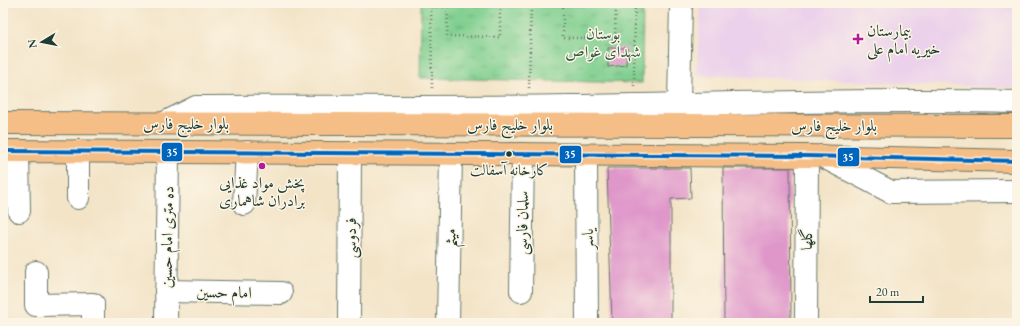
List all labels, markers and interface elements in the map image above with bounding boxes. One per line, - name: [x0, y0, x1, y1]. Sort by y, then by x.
- place label: بیمارستان خیریه امام علی: [867, 20, 940, 63]
- north arrow: [22, 22, 62, 62]
- park label: بوستان شهدای غواص: [565, 23, 641, 62]
- marker: بیمارستان خیریه امام علی: [852, 33, 864, 45]
- text: N: [24, 38, 40, 49]
- street label: بلوار خلیج فارس: [143, 113, 229, 138]
- street label: بلوار خلیج فارس: [467, 114, 553, 139]
- street label: بلوار خلیج فارس: [791, 115, 877, 140]
- line badge: 35: [161, 142, 183, 162]
- text: 35: [166, 145, 178, 159]
- line badge: 35: [559, 145, 582, 164]
- text: 35: [564, 147, 576, 161]
- line badge: 35: [837, 147, 860, 167]
- marker: کارخانه آسفالت: [504, 149, 514, 159]
- text: 35: [842, 150, 854, 164]
- place label: کارخانه آسفالت: [470, 160, 548, 179]
- marker: پخش مواد غذایی برادران شاهماری: [257, 161, 267, 171]
- place label: پخش مواد غذایی برادران شاهماری: [219, 172, 305, 211]
- street label: ده متری امام حسین: [156, 186, 182, 288]
- street label: سلمان فارسی: [511, 191, 534, 255]
- street label: فردوسی: [340, 218, 362, 259]
- street label: میثم: [439, 228, 467, 248]
- street label: یاسر: [577, 228, 598, 252]
- street label: گلها: [796, 228, 817, 250]
- scale bar: [870, 278, 923, 304]
- street label: امام حسین: [196, 281, 252, 307]
- text: 20 m: [876, 284, 900, 300]

